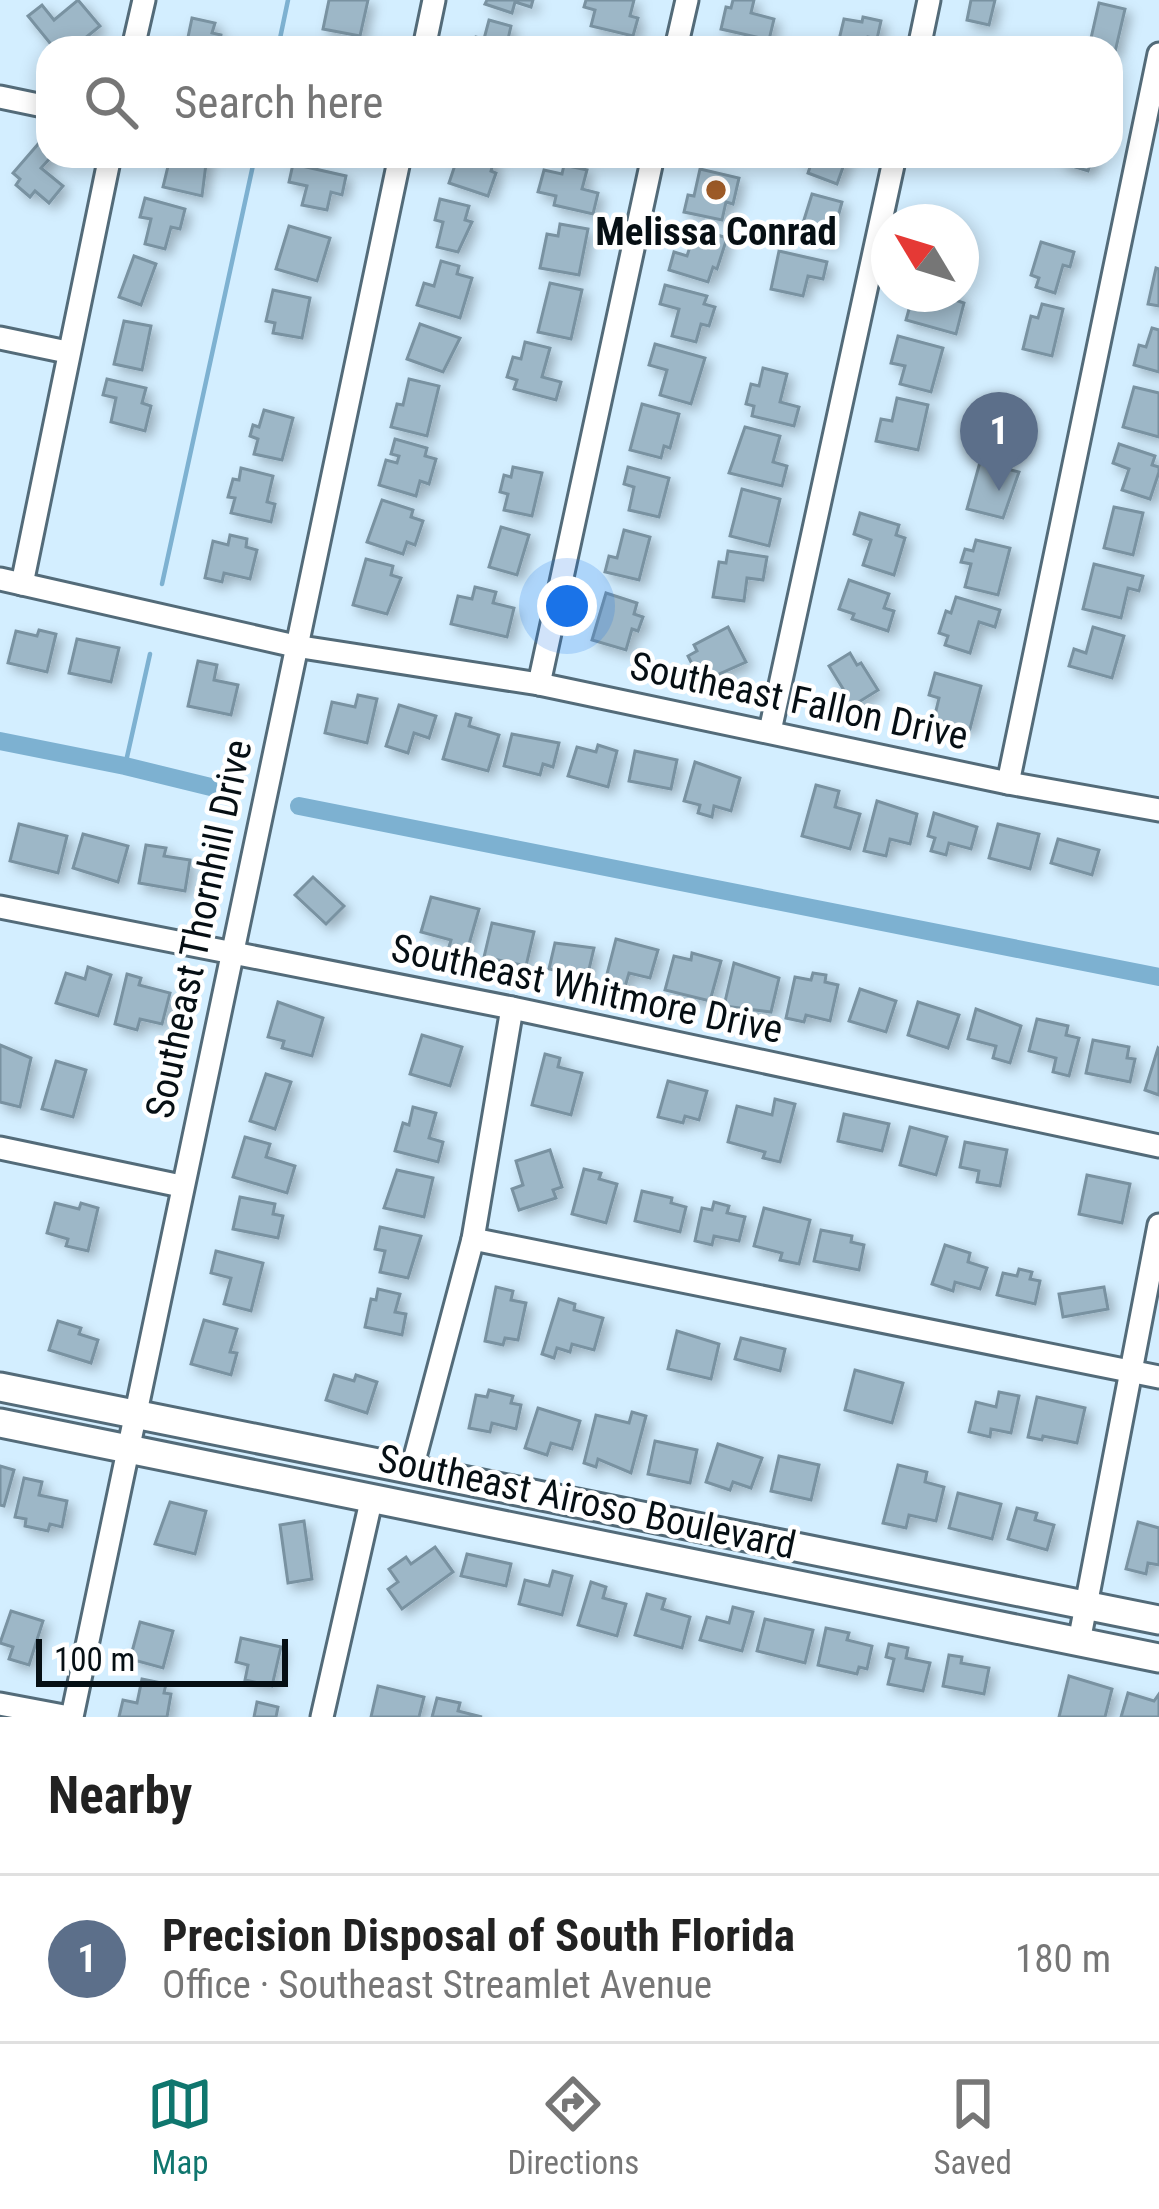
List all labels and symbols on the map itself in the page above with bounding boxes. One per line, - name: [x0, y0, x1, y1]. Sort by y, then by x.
- marker: Melissa Conrad: [703, 177, 729, 203]
- north arrow: [871, 204, 979, 312]
- place label: Melissa Conrad: [595, 209, 837, 255]
- pin: 1: [960, 392, 1038, 491]
- your location: [537, 576, 597, 636]
- street label: Southeast Fallon Drive: [626, 643, 972, 759]
- street label: Southeast Thornhill Drive: [136, 736, 262, 1122]
- street label: Southeast Whitmore Drive: [387, 925, 787, 1053]
- street label: Southeast Airoso Boulevard: [374, 1435, 800, 1569]
- scale bar: [36, 1633, 288, 1686]

